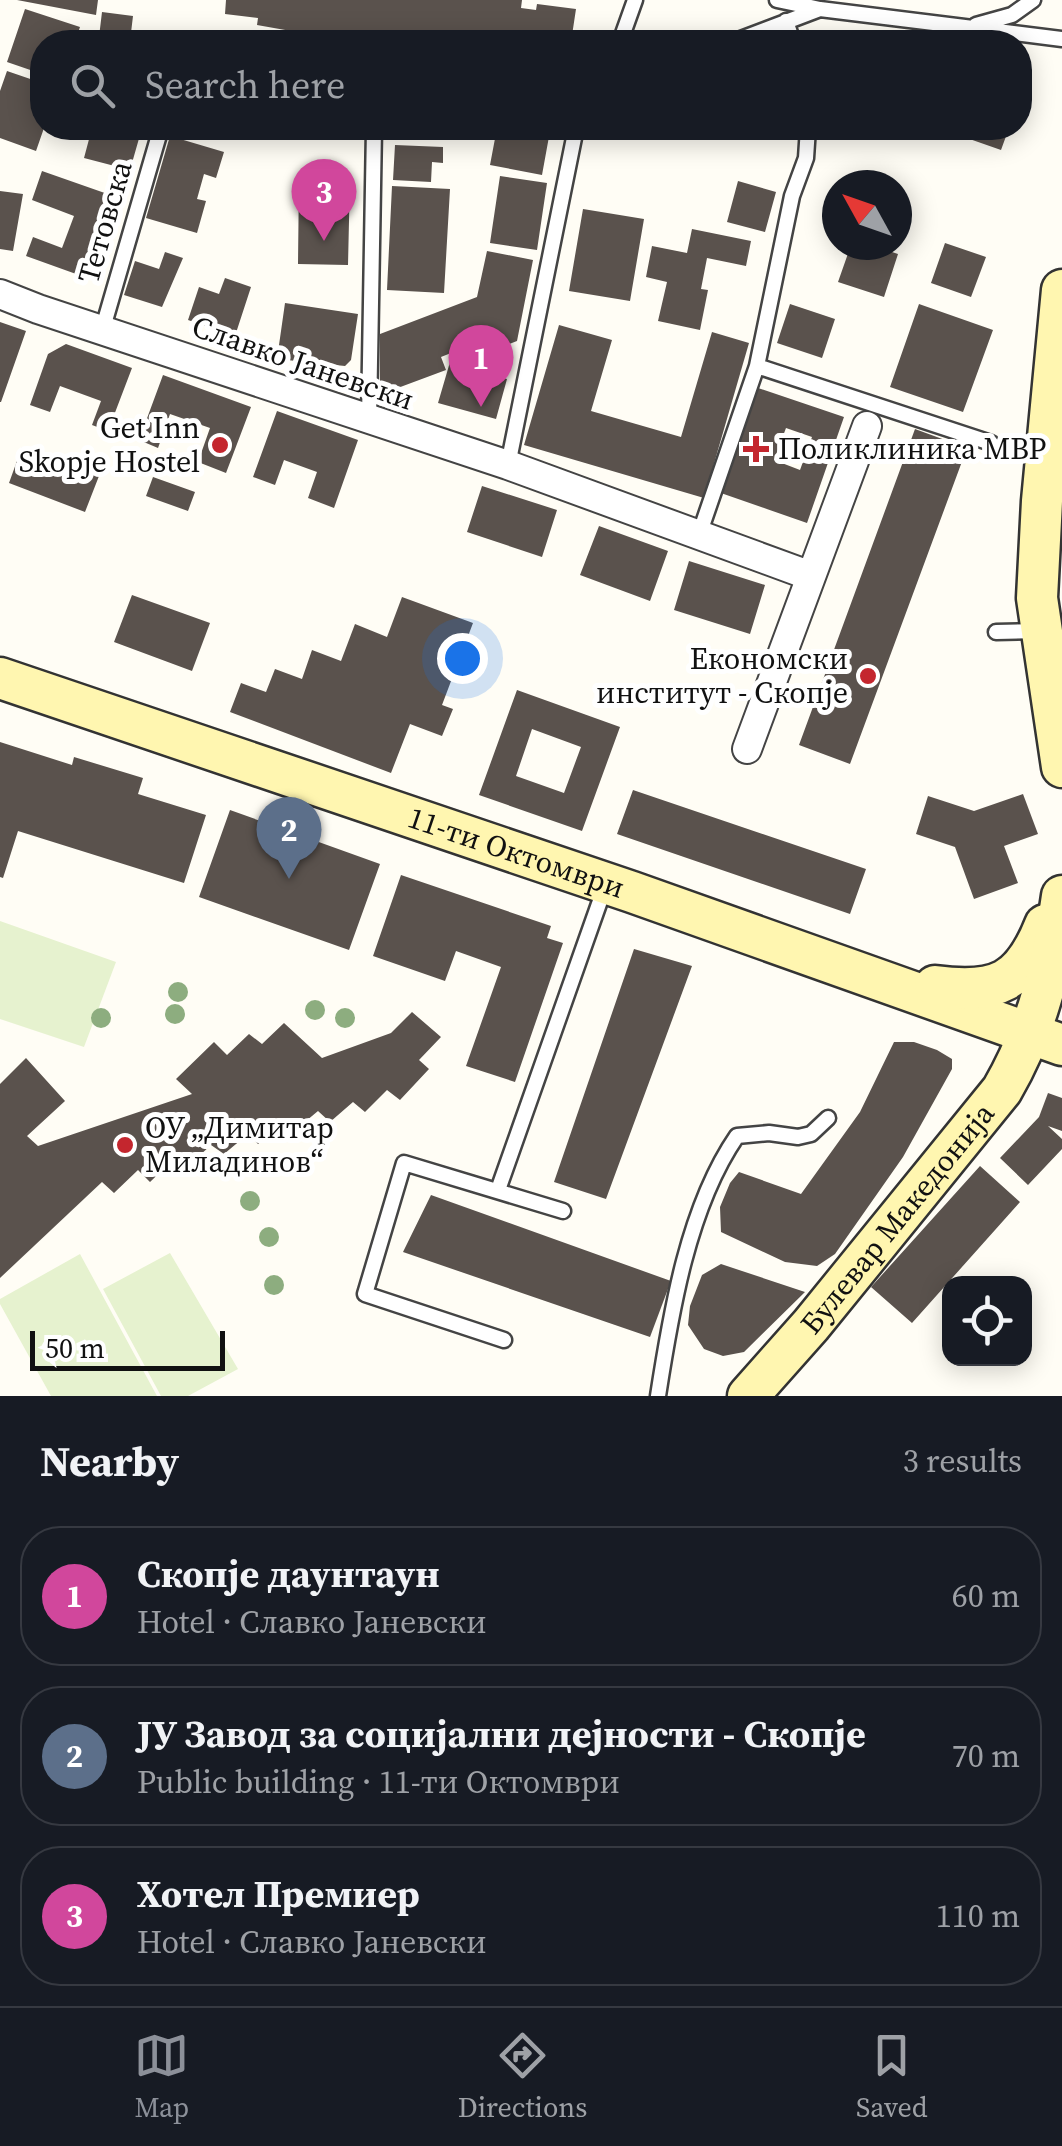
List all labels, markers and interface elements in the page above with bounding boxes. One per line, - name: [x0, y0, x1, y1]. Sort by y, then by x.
- search box: [30, 30, 1032, 140]
- icon: search: [65, 58, 120, 113]
- text: Search here: [145, 59, 345, 111]
- street label: Тетовска: [68, 155, 142, 288]
- pin: 3: [292, 158, 356, 241]
- north arrow: [822, 170, 912, 260]
- street label: Славко Јаневски: [187, 305, 420, 420]
- pin: 1: [448, 324, 514, 407]
- place label: Get Inn Skopje Hostel: [19, 407, 200, 482]
- place label: Поликлиника МВР: [778, 428, 1046, 469]
- marker: Get Inn Skopje Hostel: [209, 434, 231, 456]
- marker: Поликлиника МВР: [743, 436, 769, 462]
- your location: [437, 633, 488, 684]
- place label: Економски институт - Скопје: [596, 638, 848, 713]
- marker: Економски институт - Скопје: [857, 665, 879, 687]
- pin: 2: [256, 796, 322, 879]
- street label: 11-ти Октомври: [403, 797, 630, 908]
- street label: Булевар Македонија: [791, 1094, 1004, 1342]
- place label: ОУ „Димитар Миладинов“: [145, 1107, 334, 1182]
- marker: ОУ „Димитар Миладинов“: [114, 1134, 136, 1156]
- map controls: [942, 1276, 1032, 1366]
- button: locate: [942, 1276, 1032, 1366]
- scale bar: [30, 1326, 225, 1370]
- text: 50 m: [45, 1329, 105, 1367]
- text: Nearby: [40, 1432, 179, 1490]
- text: 3 results: [903, 1439, 1022, 1483]
- text: Скопје даунтаун: [137, 1548, 440, 1600]
- text: 1: [66, 1574, 83, 1618]
- text: 60 m: [952, 1574, 1020, 1618]
- text: Hotel · Славко Јаневски: [137, 1600, 487, 1644]
- text: ЈУ Завод за социјални дејности - Скопје: [137, 1708, 866, 1760]
- text: 2: [66, 1734, 83, 1778]
- text: 70 m: [952, 1734, 1020, 1778]
- text: Public building · 11-ти Октомври: [137, 1760, 620, 1804]
- text: Хотел Премиер: [137, 1868, 420, 1920]
- text: 3: [66, 1894, 83, 1938]
- text: 110 m: [936, 1894, 1020, 1938]
- text: Hotel · Славко Јаневски: [137, 1920, 487, 1964]
- tab: Map: [134, 2028, 189, 2126]
- tab: Directions: [458, 2028, 587, 2126]
- tab: Saved: [856, 2028, 928, 2126]

